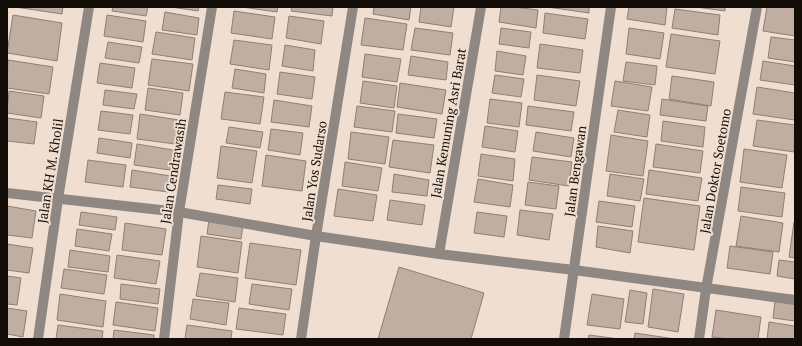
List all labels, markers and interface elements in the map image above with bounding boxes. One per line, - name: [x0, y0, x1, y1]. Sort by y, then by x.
- street label: Jalan Kemuning Asri Barat: [426, 46, 470, 199]
- street label: Jalan Doktor Soetomo: [695, 107, 735, 235]
- street label: Jalan KH M. Kholil: [33, 117, 67, 225]
- street label: Jalan Cendrawasih: [156, 117, 190, 225]
- street label: Jalan Yos Sudarso: [297, 119, 331, 223]
- street label: Jalan Bengawan: [560, 124, 590, 218]

